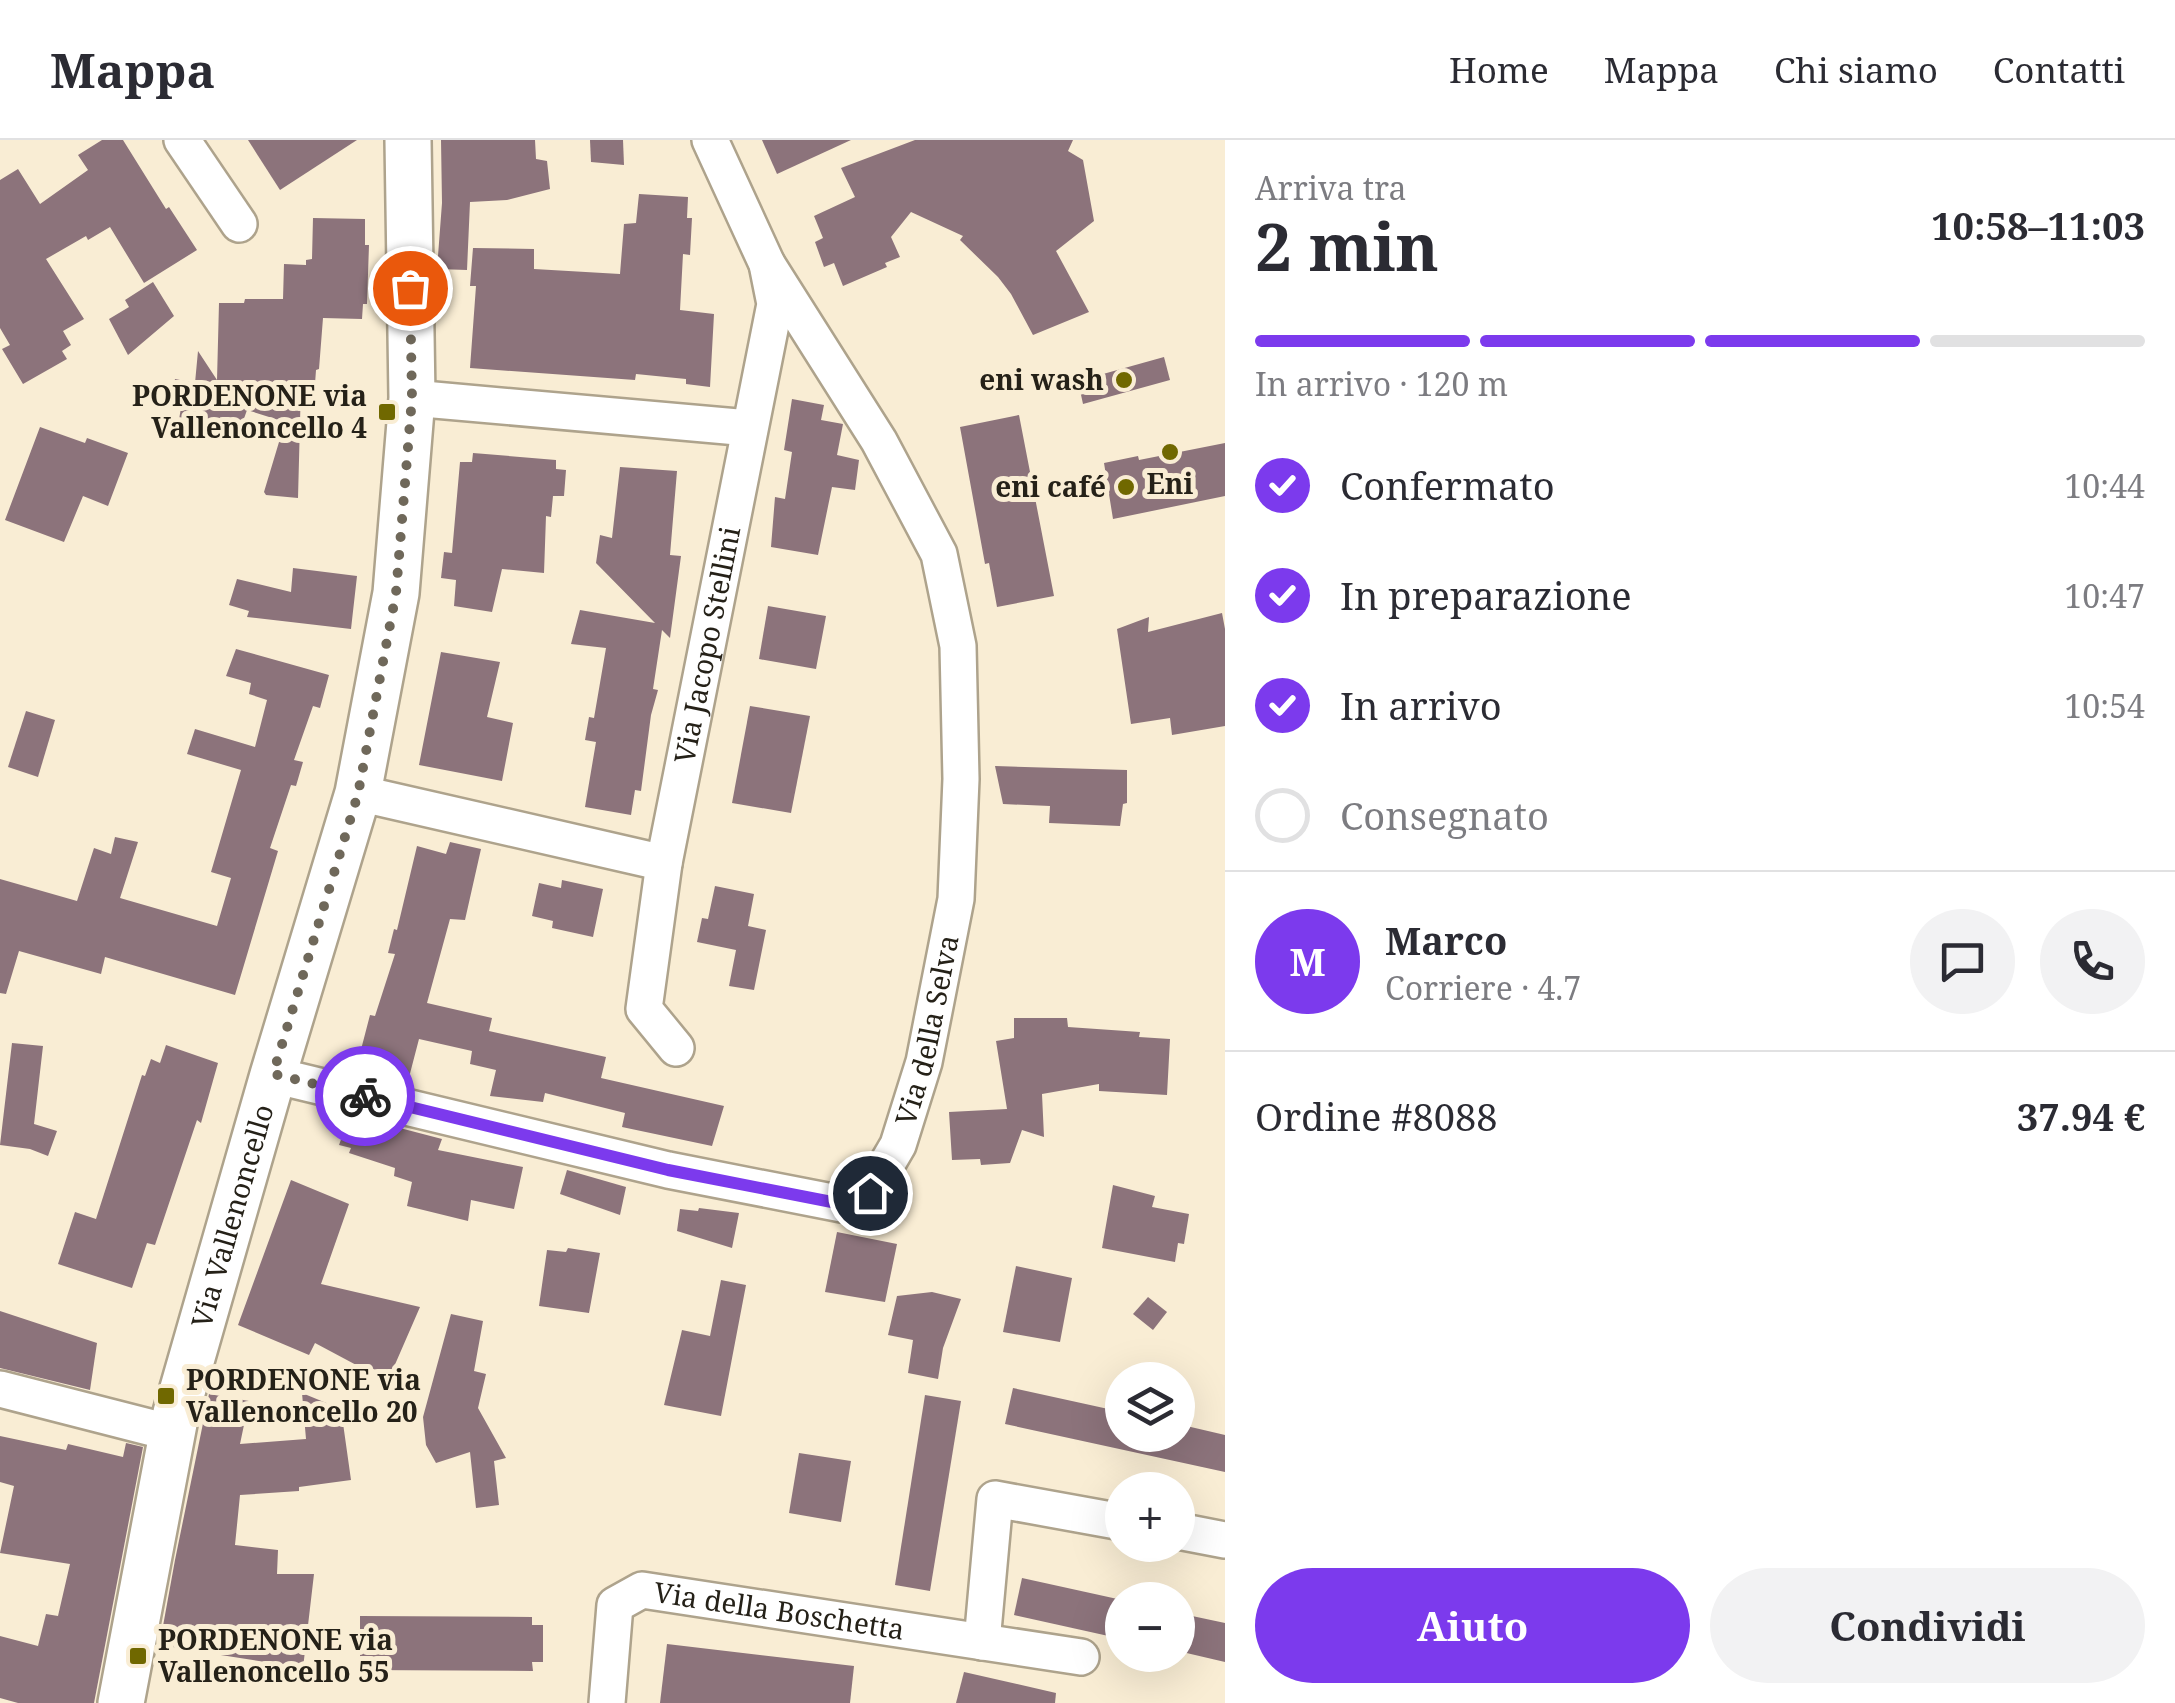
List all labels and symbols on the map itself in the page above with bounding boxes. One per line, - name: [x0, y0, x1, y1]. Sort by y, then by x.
- pin: [368, 246, 453, 331]
- place label: eni wash: [979, 360, 1104, 398]
- marker: eni wash: [1113, 369, 1135, 391]
- place label: PORDENONE via Vallenoncello 4: [132, 376, 367, 446]
- marker: PORDENONE via Vallenoncello 4: [376, 401, 398, 423]
- marker: Eni: [1159, 441, 1181, 463]
- place label: Eni: [1147, 464, 1194, 502]
- place label: eni café: [995, 467, 1106, 505]
- marker: eni café: [1115, 476, 1137, 498]
- street label: Via Jacopo Stellini: [664, 523, 748, 767]
- street label: Via della Selva: [885, 932, 967, 1130]
- courier: [315, 1046, 415, 1146]
- street label: Via Vallenoncello: [181, 1100, 282, 1332]
- pin: [828, 1151, 913, 1236]
- place label: PORDENONE via Vallenoncello 20: [186, 1360, 421, 1430]
- marker: PORDENONE via Vallenoncello 20: [155, 1385, 177, 1407]
- street label: Via della Boschetta: [652, 1572, 907, 1648]
- place label: PORDENONE via Vallenoncello 55: [158, 1620, 393, 1690]
- marker: PORDENONE via Vallenoncello 55: [127, 1645, 149, 1667]

